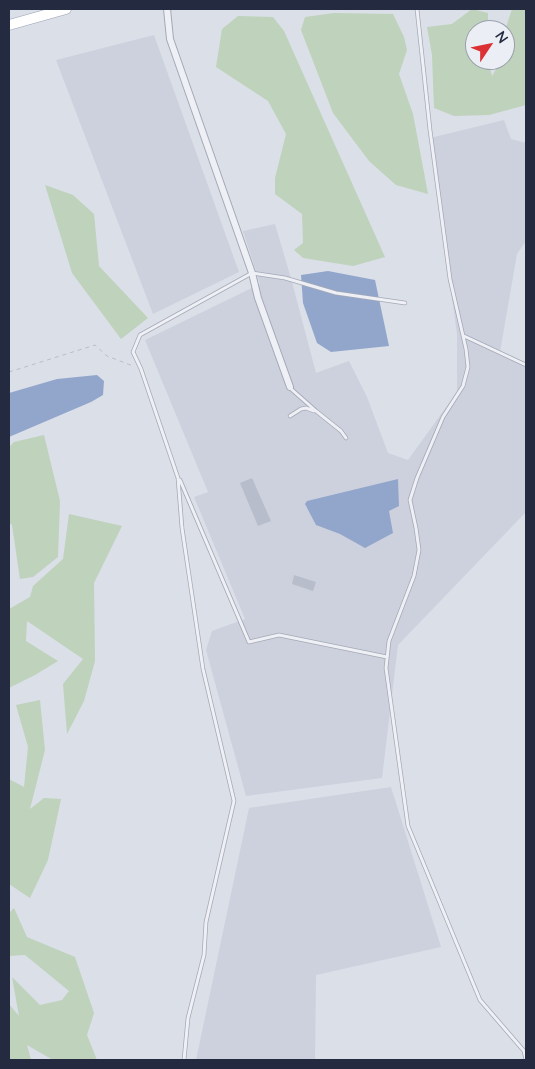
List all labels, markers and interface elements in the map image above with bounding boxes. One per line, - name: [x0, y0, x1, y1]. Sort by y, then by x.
- north arrow: [465, 20, 515, 70]
- text: N: [492, 28, 512, 46]

